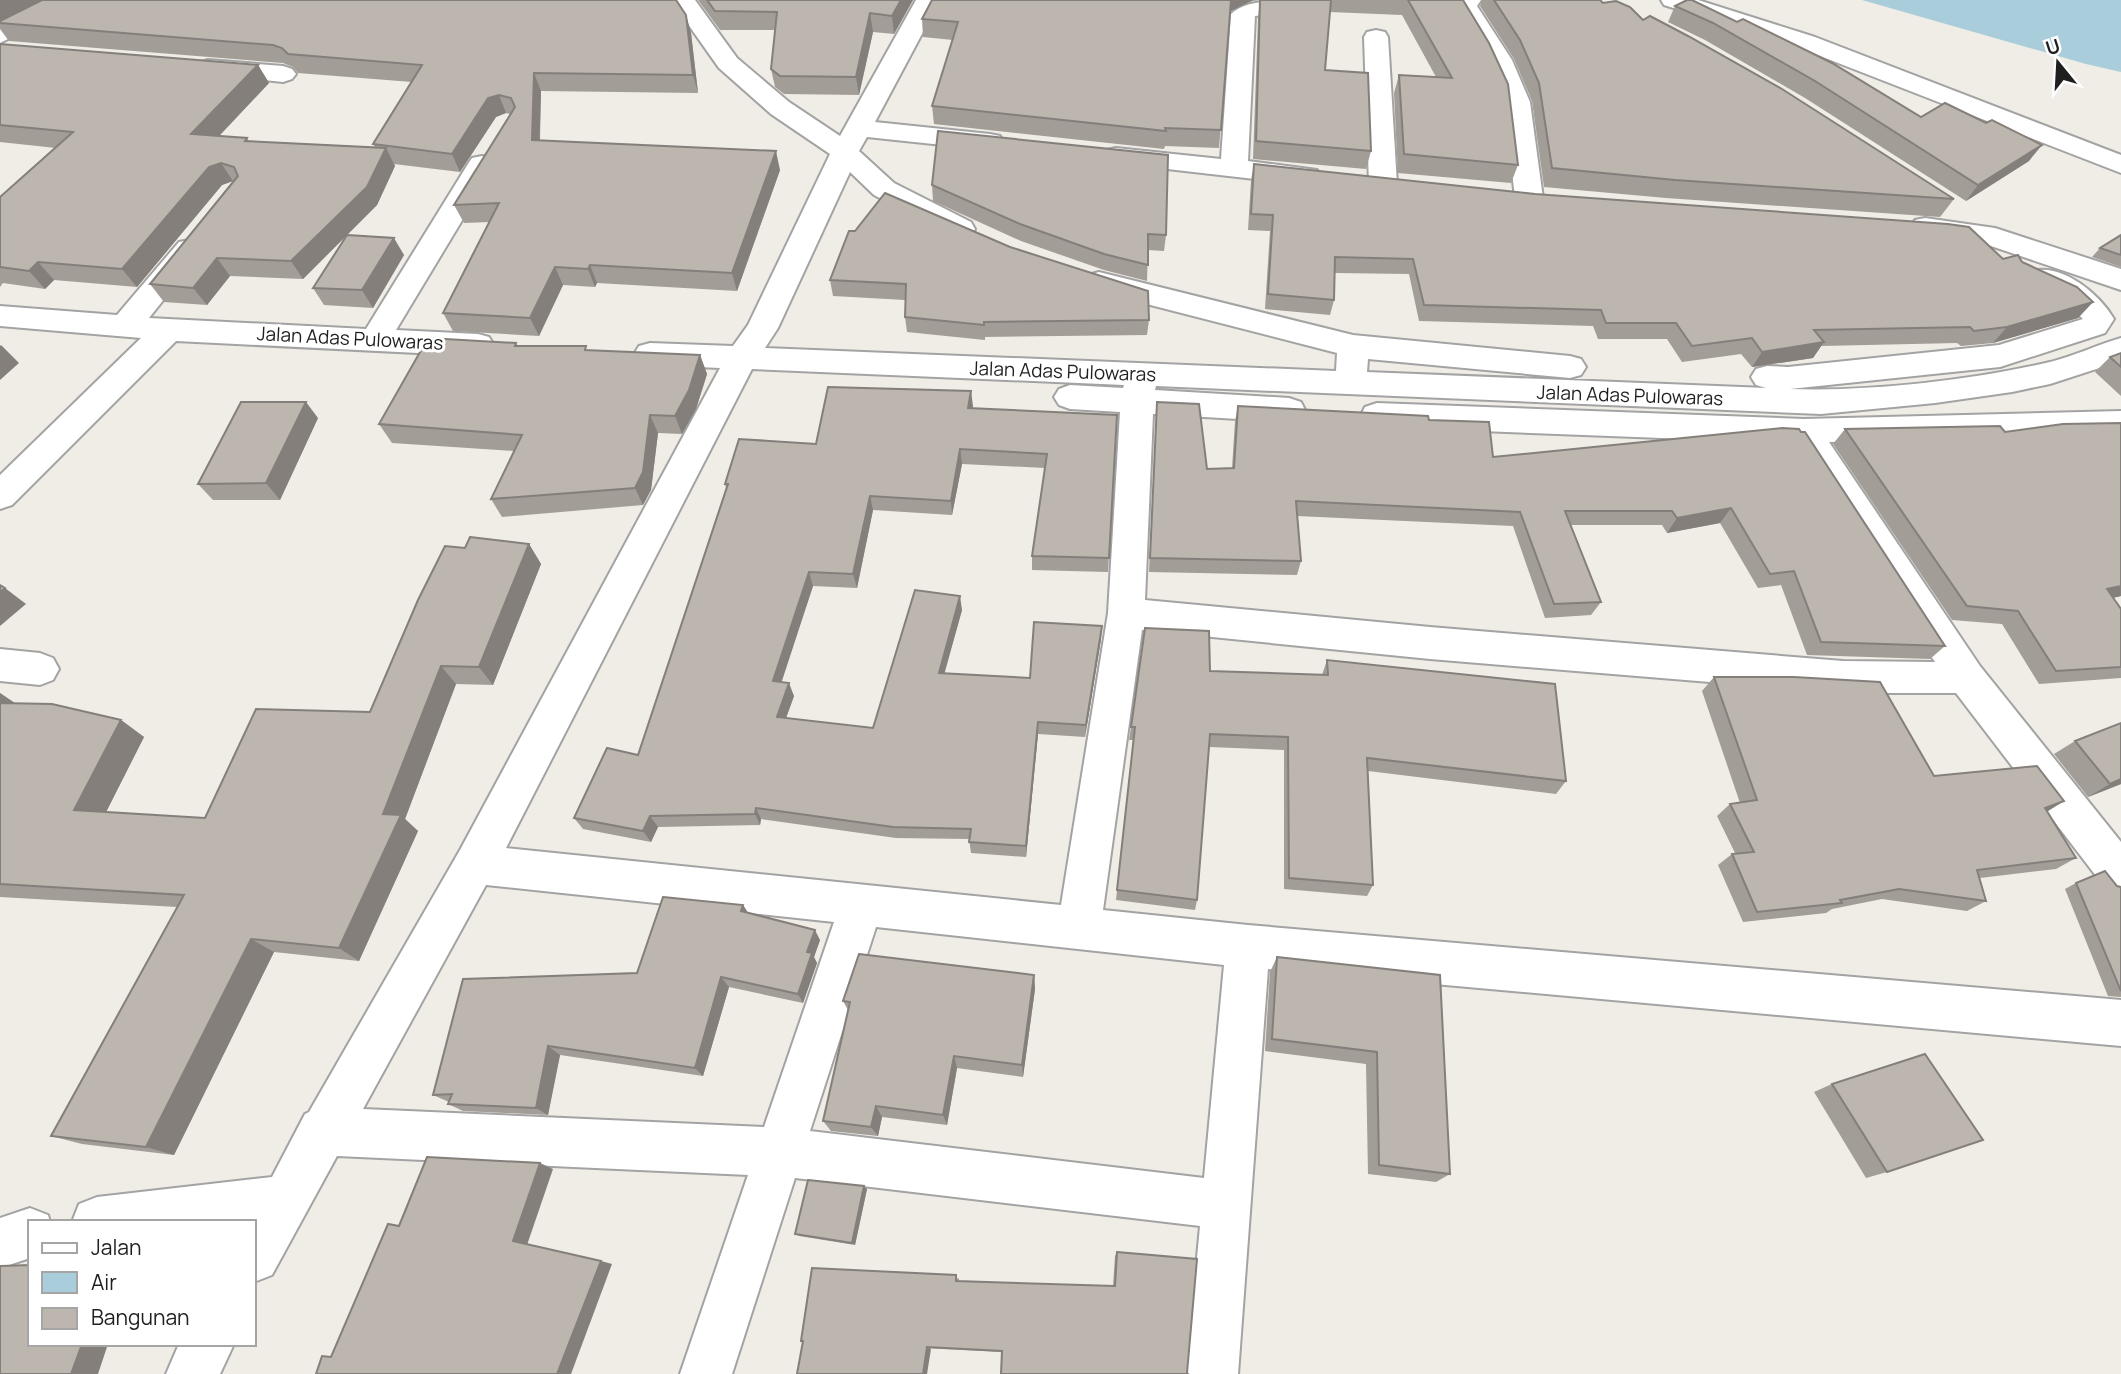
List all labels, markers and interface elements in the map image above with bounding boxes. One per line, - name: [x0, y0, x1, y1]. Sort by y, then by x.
- north arrow: [2023, 28, 2093, 98]
- text: U: [2042, 32, 2063, 61]
- street label: Jalan Adas Pulowaras: [256, 320, 444, 356]
- street label: Jalan Adas Pulowaras: [969, 355, 1157, 387]
- street label: Jalan Adas Pulowaras: [1536, 379, 1724, 411]
- legend: [28, 1220, 256, 1346]
- text: Jalan: [91, 1233, 141, 1261]
- text: Air: [91, 1268, 117, 1296]
- text: Bangunan: [91, 1303, 190, 1331]

